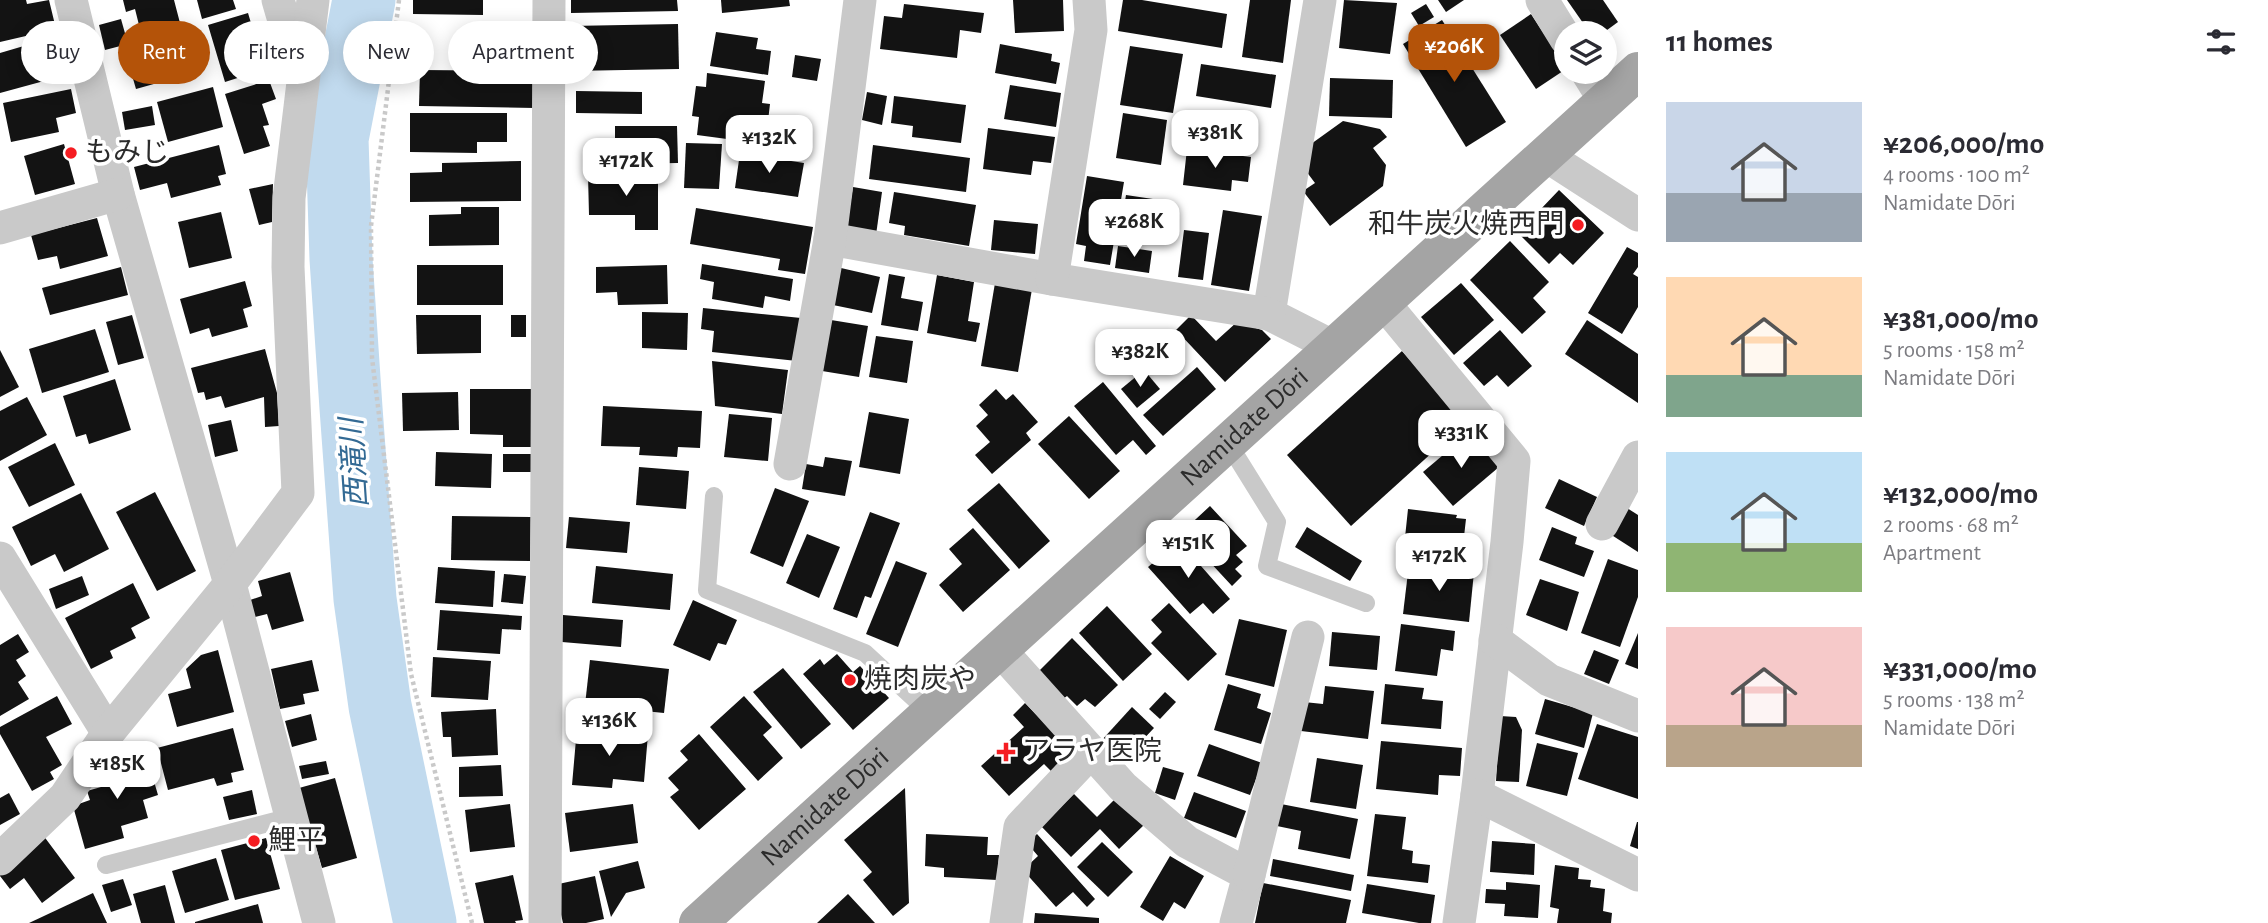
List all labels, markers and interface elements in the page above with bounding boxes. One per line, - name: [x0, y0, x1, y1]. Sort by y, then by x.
- chip: Buy: [21, 21, 104, 84]
- chip: Rent: [118, 21, 210, 84]
- chip: Filters: [224, 21, 329, 84]
- chip: New: [343, 21, 434, 84]
- chip: Apartment: [448, 21, 598, 84]
- map controls: [1554, 21, 1617, 84]
- button: layers: [1554, 21, 1617, 84]
- icon: filters: [2202, 23, 2240, 61]
- pin: ¥206K: [1405, 24, 1503, 84]
- text: 11 homes: [1666, 27, 1773, 57]
- text: ¥206K: [1424, 35, 1484, 58]
- pin: ¥381K: [1166, 110, 1264, 170]
- pin: ¥132K: [720, 116, 818, 175]
- text: ¥381K: [1187, 121, 1243, 144]
- text: ¥132K: [742, 126, 796, 149]
- text: ¥206,000/mo: [1883, 129, 2044, 159]
- icon: home: [1722, 130, 1806, 214]
- place label: もみじ: [85, 138, 169, 167]
- pin: ¥172K: [577, 138, 675, 198]
- marker: もみじ: [63, 145, 79, 161]
- text: ¥172K: [599, 149, 653, 172]
- text: 4 rooms · 100 m²: [1883, 164, 2030, 187]
- text: Namidate Dōri: [1883, 192, 2015, 215]
- pin: ¥268K: [1085, 200, 1183, 259]
- place label: 和牛炭火焼西門: [1368, 209, 1564, 239]
- text: ¥268K: [1105, 210, 1163, 233]
- marker: 和牛炭火焼西門: [1570, 217, 1586, 233]
- text: ¥381,000/mo: [1883, 304, 2039, 334]
- icon: home: [1722, 305, 1806, 389]
- pin: ¥382K: [1091, 330, 1189, 389]
- text: 5 rooms · 158 m²: [1883, 339, 2025, 362]
- text: ¥382K: [1111, 340, 1169, 363]
- street label: Namidate Dōri: [1176, 363, 1314, 492]
- text: Namidate Dōri: [1883, 367, 2015, 390]
- pin: ¥331K: [1412, 410, 1510, 470]
- water label: 西滝川: [335, 414, 373, 509]
- text: ¥331K: [1434, 421, 1488, 444]
- text: ¥132,000/mo: [1883, 479, 2038, 509]
- icon: home: [1722, 480, 1806, 564]
- text: 2 rooms · 68 m²: [1883, 514, 2019, 537]
- pin: ¥151K: [1139, 520, 1237, 580]
- text: ¥151K: [1162, 531, 1214, 554]
- pin: ¥172K: [1390, 534, 1488, 593]
- text: Apartment: [1883, 542, 1981, 565]
- text: ¥172K: [1412, 544, 1466, 567]
- text: ¥331,000/mo: [1883, 654, 2037, 684]
- icon: home: [1722, 655, 1806, 739]
- place label: 焼肉炭や: [864, 664, 976, 694]
- marker: 焼肉炭や: [842, 672, 858, 688]
- text: 5 rooms · 138 m²: [1883, 689, 2024, 712]
- pin: ¥136K: [560, 698, 658, 758]
- text: ¥136K: [582, 709, 636, 732]
- text: Namidate Dōri: [1883, 717, 2015, 740]
- place label: アラヤ医院: [1022, 736, 1162, 766]
- pin: ¥185K: [68, 742, 166, 801]
- marker: アラヤ医院: [996, 742, 1016, 762]
- street label: Namidate Dōri: [756, 743, 895, 872]
- text: ¥185K: [89, 752, 145, 775]
- place label: 鯉平: [268, 825, 324, 855]
- marker: 鯉平: [246, 833, 262, 849]

